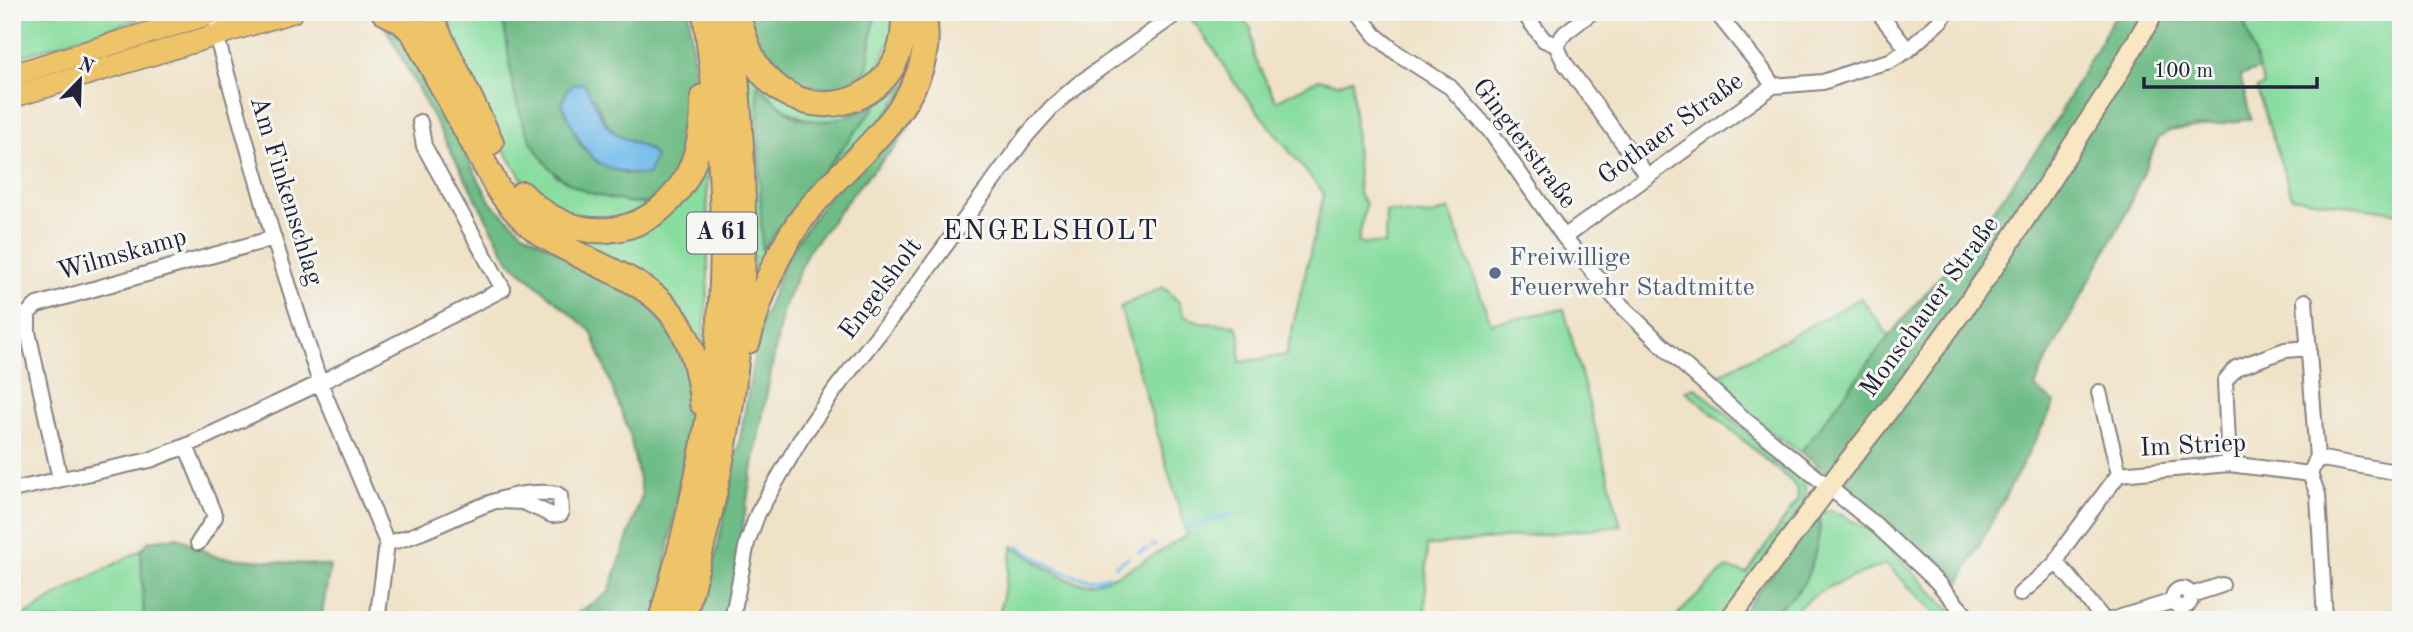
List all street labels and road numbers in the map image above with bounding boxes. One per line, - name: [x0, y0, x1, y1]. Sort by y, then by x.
- street label: Gothaer Straße: [1594, 68, 1748, 190]
- street label: Gingterstraße: [1467, 74, 1581, 214]
- street label: Am Finkenschlag: [245, 93, 327, 289]
- road number: A 61: [687, 212, 757, 254]
- street label: Monschauer Straße: [1856, 212, 2004, 402]
- street label: Wilmskamp: [54, 224, 190, 286]
- street label: Engelsholt: [835, 233, 927, 345]
- street label: Im Striep: [2139, 430, 2247, 462]

